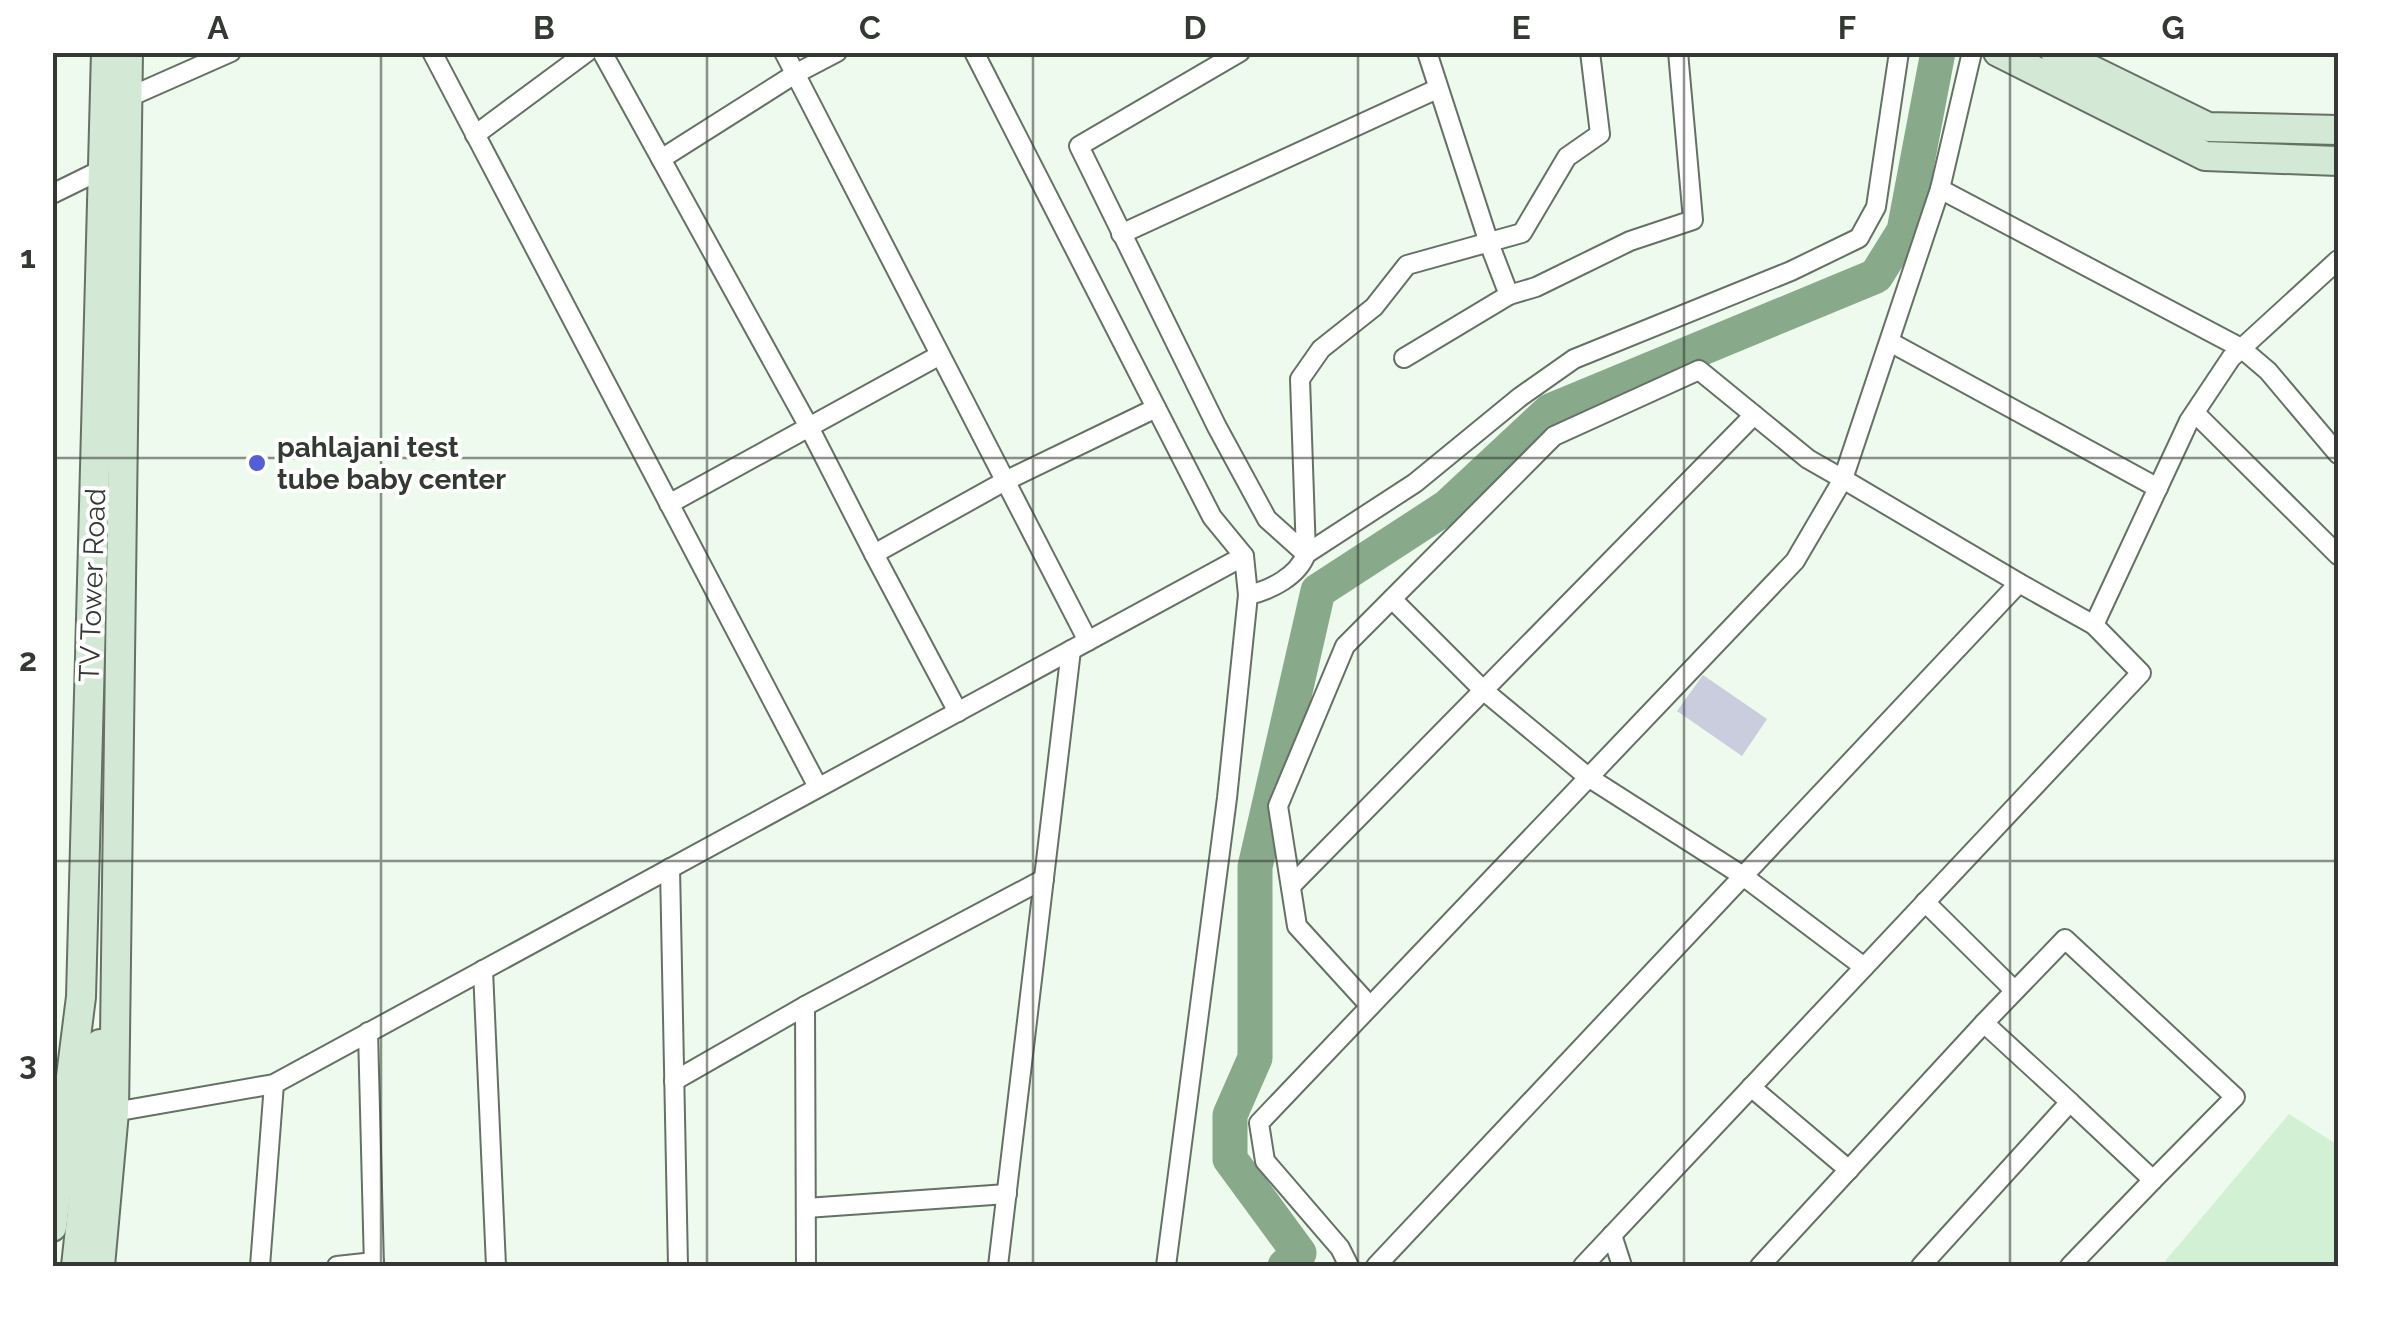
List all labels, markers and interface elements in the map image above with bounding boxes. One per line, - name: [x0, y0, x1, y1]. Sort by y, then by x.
- text: A: [207, 9, 229, 46]
- text: B: [533, 9, 555, 46]
- text: C: [859, 9, 881, 46]
- text: D: [1184, 9, 1206, 46]
- text: E: [1511, 9, 1531, 46]
- text: F: [1838, 9, 1856, 46]
- text: G: [2161, 9, 2185, 46]
- text: 1: [20, 238, 36, 275]
- place label: pahlajani test tube baby center: [277, 431, 506, 496]
- marker: pahlajani test tube baby center: [246, 452, 268, 474]
- street label: TV Tower Road: [73, 488, 112, 682]
- text: 2: [19, 641, 37, 678]
- text: 3: [19, 1044, 37, 1081]

